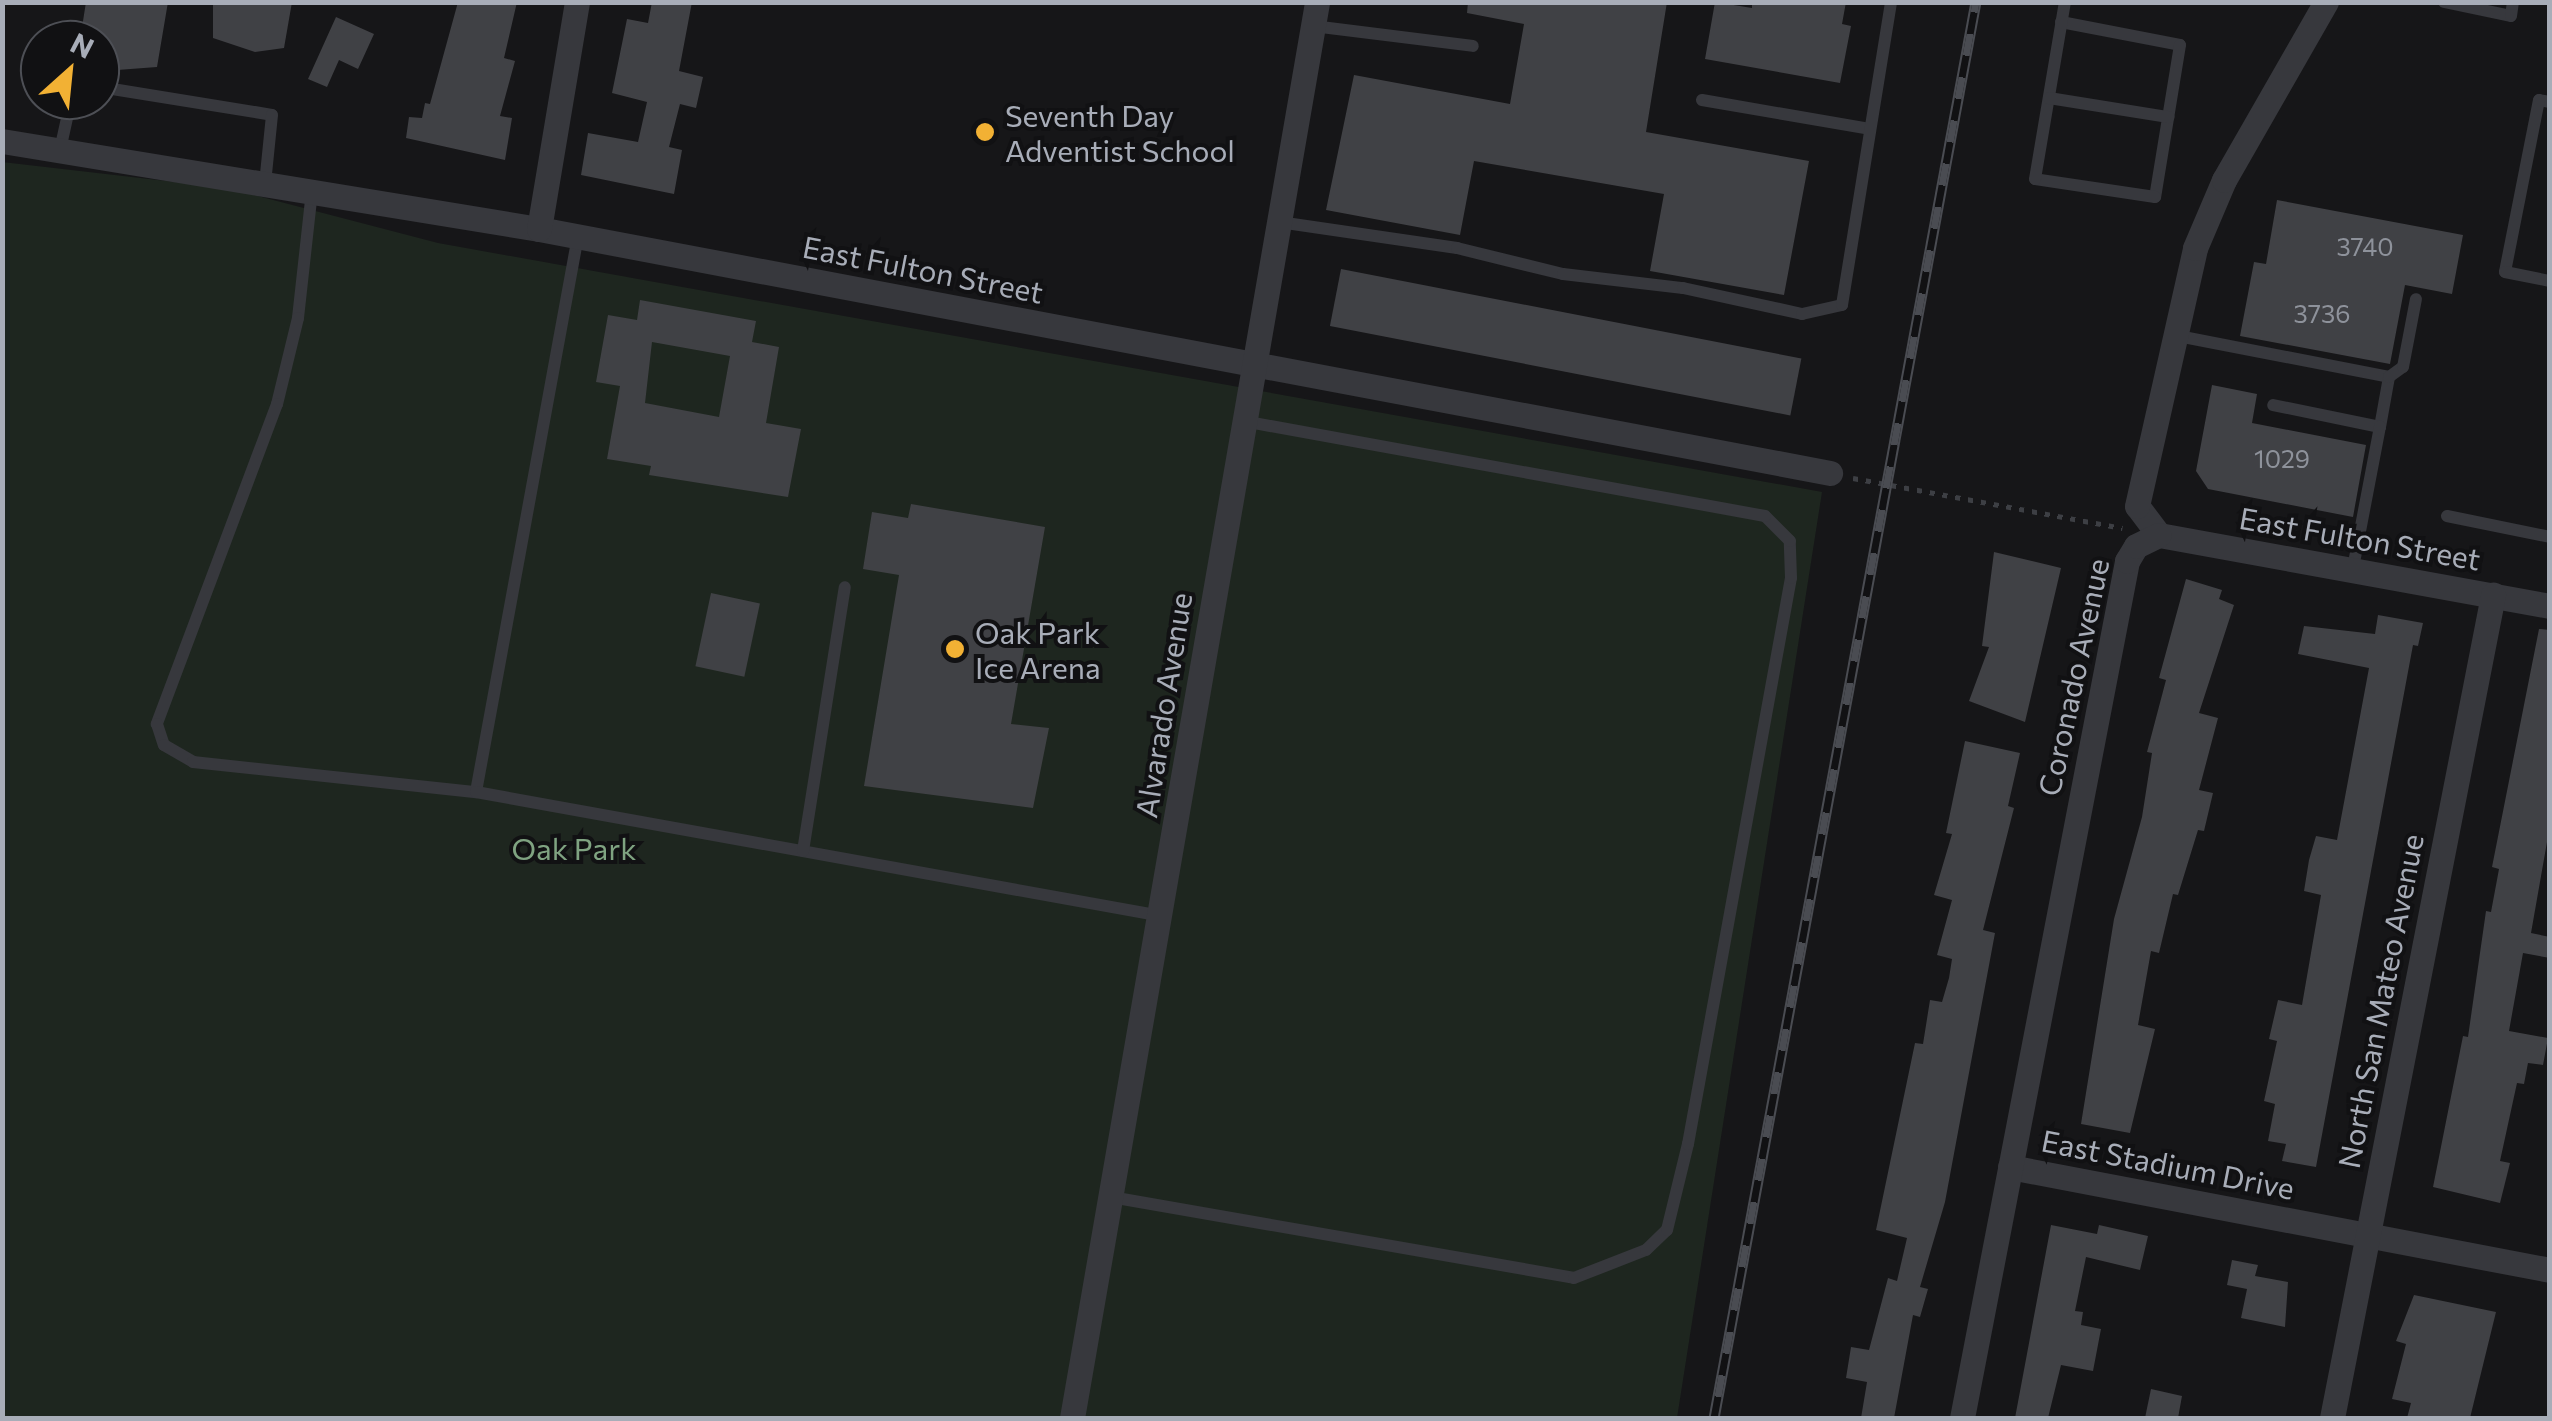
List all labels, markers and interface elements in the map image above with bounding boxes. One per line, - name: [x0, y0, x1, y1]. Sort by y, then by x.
- north arrow: [20, 20, 120, 120]
- text: N: [66, 25, 100, 65]
- place label: Seventh Day Adventist School: [1005, 97, 1235, 168]
- marker: Seventh Day Adventist School: [974, 121, 996, 143]
- street label: East Fulton Street: [800, 228, 1046, 310]
- house number: 3740: [2336, 231, 2394, 261]
- house number: 3736: [2294, 298, 2350, 328]
- house number: 1029: [2254, 443, 2310, 473]
- street label: East Fulton Street: [2237, 499, 2483, 577]
- street label: Coronado Avenue: [2030, 555, 2116, 799]
- street label: Alvarado Avenue: [1127, 590, 1199, 820]
- place label: Oak Park Ice Arena: [975, 614, 1101, 684]
- marker: Oak Park Ice Arena: [944, 638, 966, 660]
- park label: Oak Park: [512, 830, 636, 866]
- street label: North San Mateo Avenue: [2330, 831, 2430, 1171]
- street label: East Stadium Drive: [2039, 1122, 2297, 1206]

